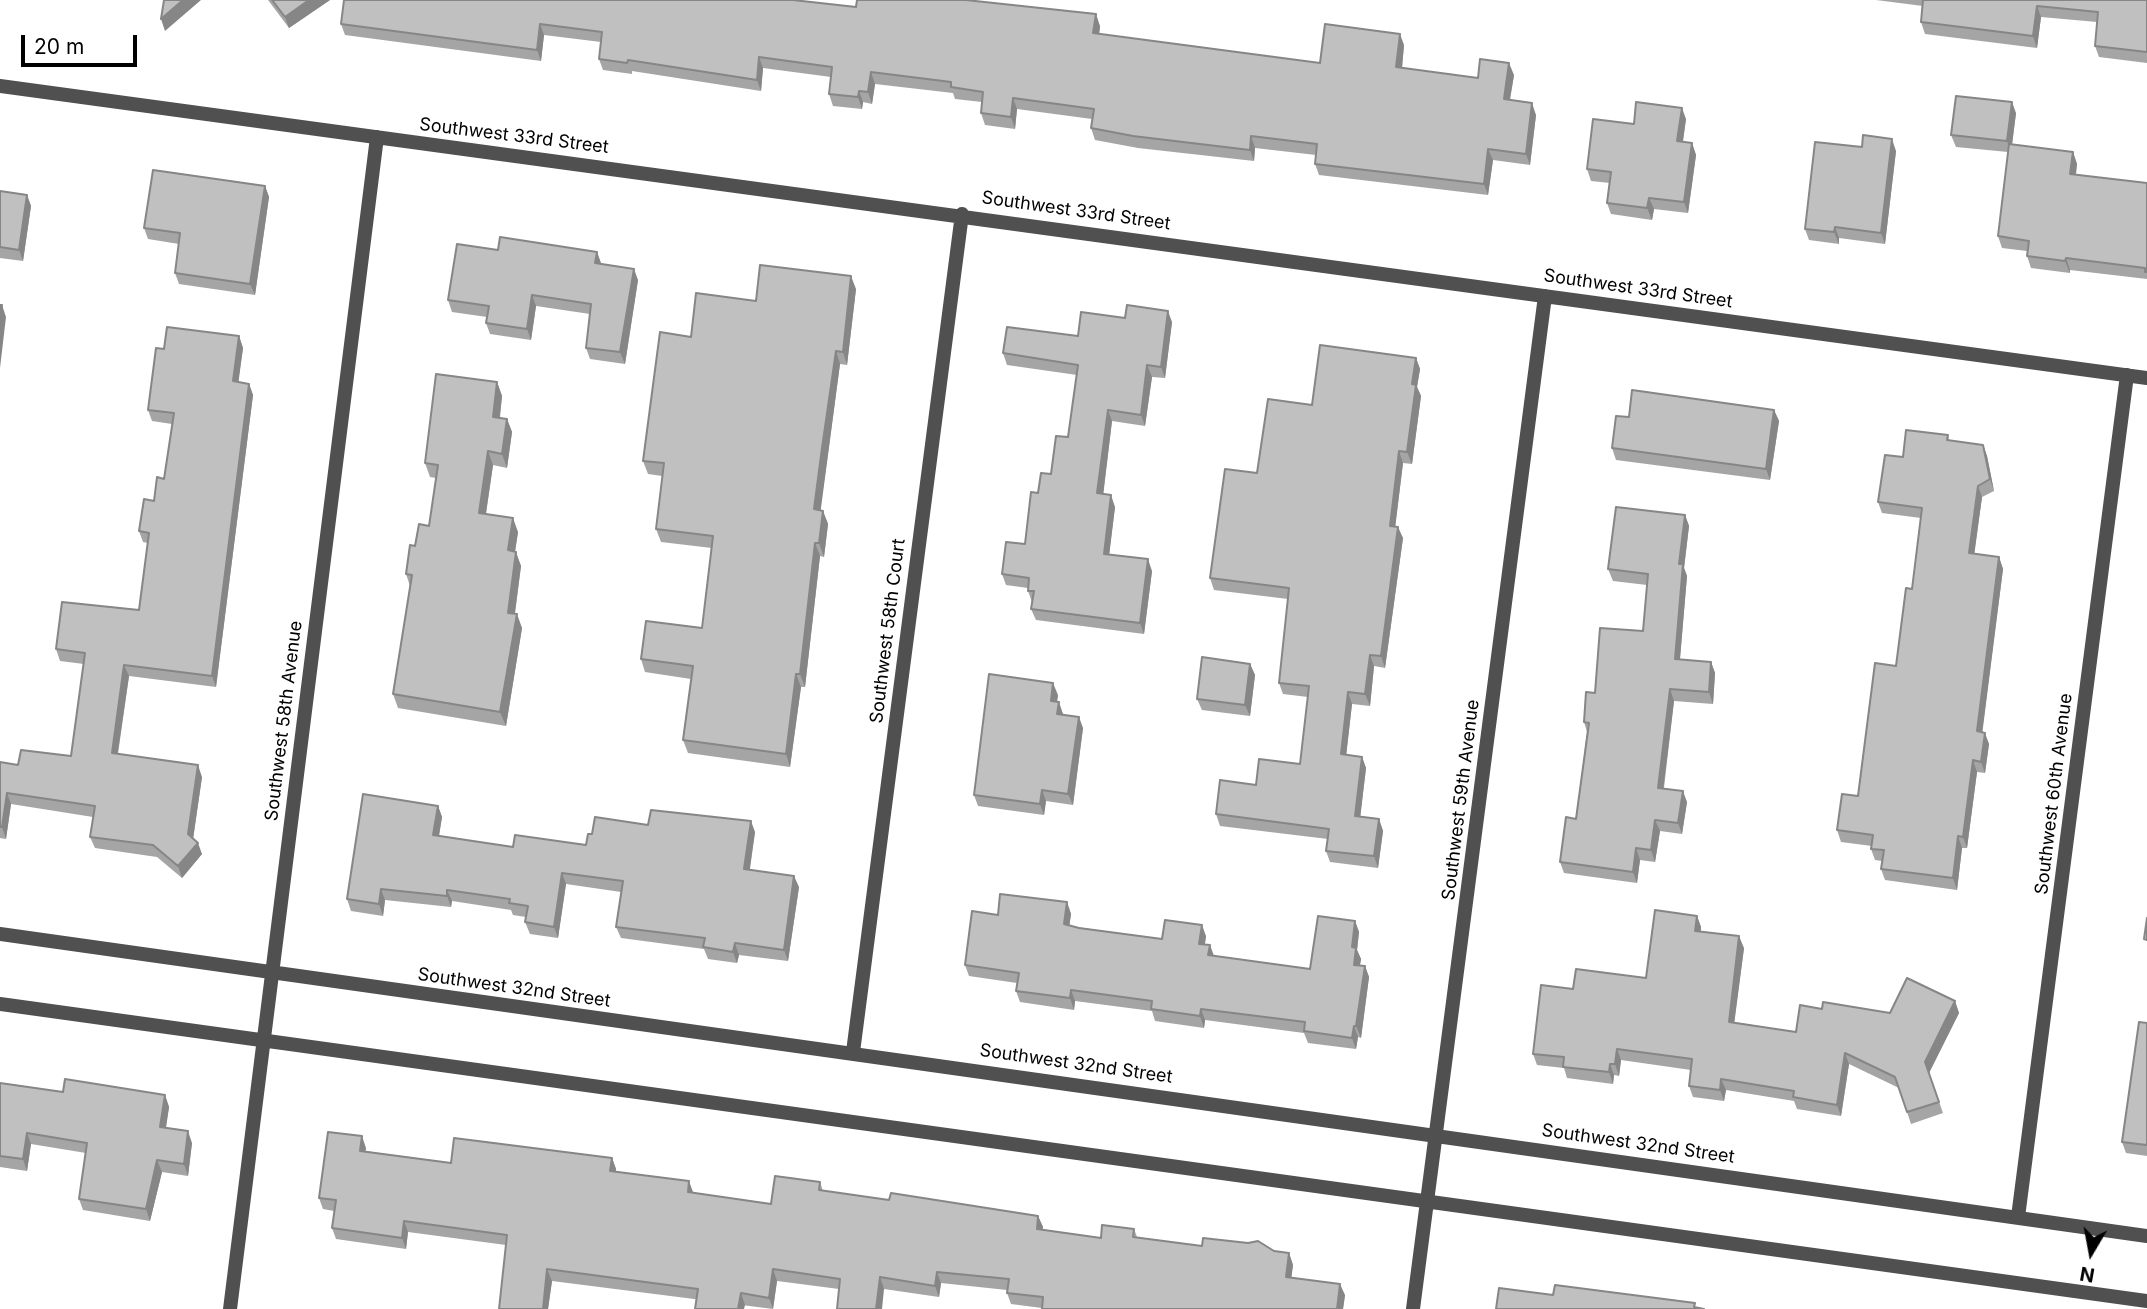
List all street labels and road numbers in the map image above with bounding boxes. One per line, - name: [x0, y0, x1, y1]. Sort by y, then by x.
- street label: Southwest 33rd Street: [418, 114, 610, 158]
- street label: Southwest 33rd Street: [980, 187, 1172, 235]
- street label: Southwest 33rd Street: [1542, 265, 1734, 313]
- street label: Southwest 58th Court: [866, 537, 910, 725]
- street label: Southwest 58th Avenue: [261, 620, 307, 822]
- street label: Southwest 60th Avenue: [2031, 692, 2077, 896]
- street label: Southwest 59th Avenue: [1438, 698, 1484, 902]
- street label: Southwest 32nd Street: [416, 964, 612, 1012]
- street label: Southwest 32nd Street: [978, 1040, 1174, 1088]
- street label: Southwest 32nd Street: [1540, 1120, 1736, 1168]

